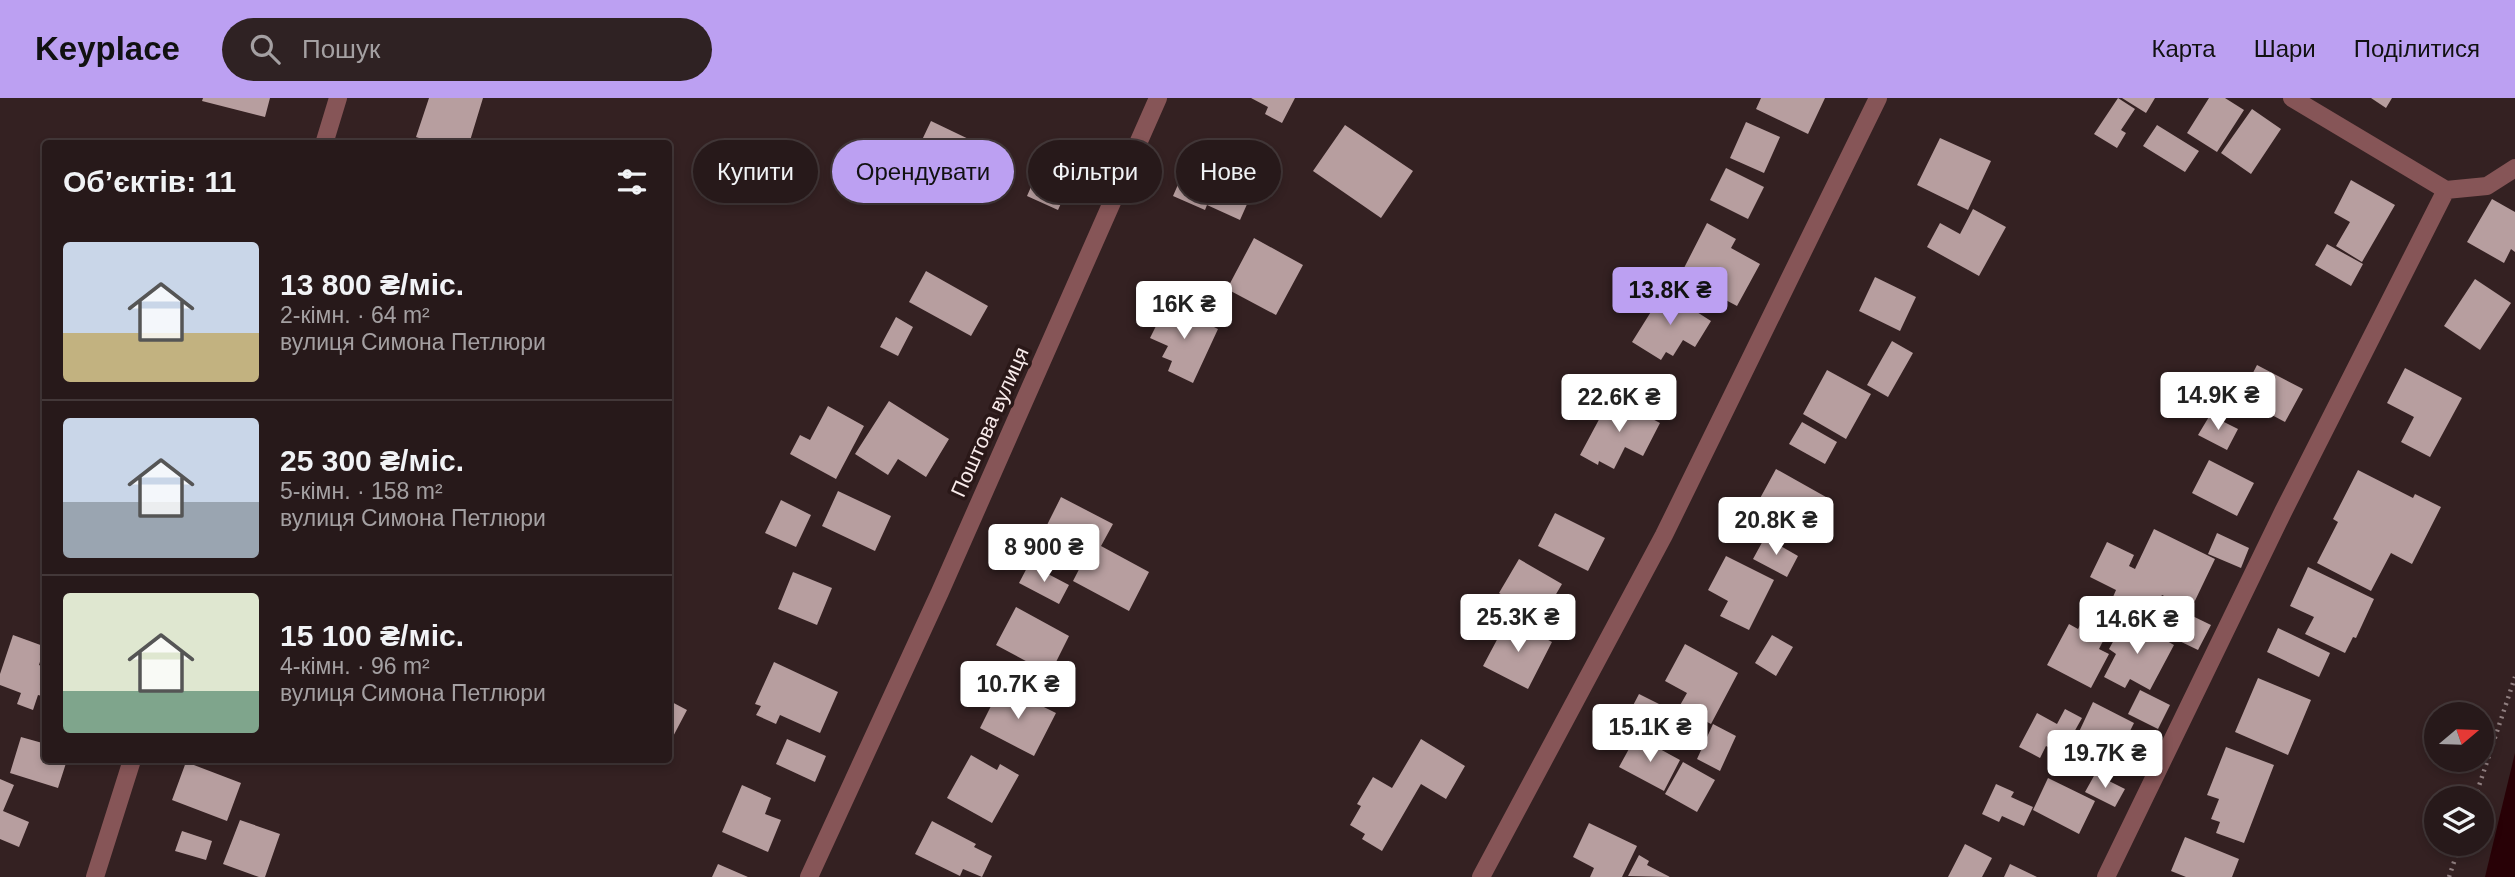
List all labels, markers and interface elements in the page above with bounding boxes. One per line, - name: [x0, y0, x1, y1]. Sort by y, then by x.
- search box: [222, 18, 712, 81]
- text: Keyplace: [35, 30, 180, 67]
- icon: search: [246, 30, 284, 68]
- text: Пошук: [302, 34, 380, 64]
- text: Карта: [2151, 35, 2216, 62]
- text: Шари: [2254, 35, 2316, 62]
- text: Поділитися: [2354, 35, 2480, 62]
- chip: Купити: [693, 140, 818, 203]
- chip: Орендувати: [832, 140, 1014, 203]
- chip: Фільтри: [1028, 140, 1162, 203]
- chip: Нове: [1176, 140, 1281, 203]
- icon: filters: [613, 163, 651, 201]
- text: Об’єктів: 11: [63, 165, 236, 198]
- text: 13 800 ₴/міс.: [280, 268, 464, 301]
- pin: 13.8K ₴: [1605, 268, 1735, 327]
- icon: home: [119, 270, 203, 354]
- text: 13.8K ₴: [1628, 277, 1712, 303]
- pin: 16K ₴: [1135, 282, 1233, 341]
- text: 16K ₴: [1152, 291, 1216, 317]
- text: 2-кімн. · 64 m²: [280, 302, 430, 328]
- text: вулиця Симона Петлюри: [280, 329, 546, 355]
- street label: Поштова вулиця: [946, 343, 1033, 500]
- pin: 14.9K ₴: [2153, 372, 2283, 432]
- pin: 22.6K ₴: [1554, 374, 1684, 434]
- text: 14.9K ₴: [2176, 382, 2260, 408]
- text: 22.6K ₴: [1577, 384, 1661, 410]
- text: 25 300 ₴/міс.: [280, 444, 464, 477]
- icon: home: [119, 446, 203, 530]
- text: 5-кімн. · 158 m²: [280, 478, 443, 504]
- pin: 20.8K ₴: [1711, 498, 1841, 557]
- text: вулиця Симона Петлюри: [280, 505, 546, 531]
- text: 20.8K ₴: [1734, 507, 1818, 533]
- pin: 8 900 ₴: [979, 524, 1109, 584]
- text: 8 900 ₴: [1004, 534, 1084, 560]
- pin: 25.3K ₴: [1453, 594, 1583, 654]
- pin: 14.6K ₴: [2072, 596, 2202, 656]
- text: 25.3K ₴: [1476, 604, 1560, 630]
- text: 14.6K ₴: [2095, 606, 2179, 632]
- text: 15 100 ₴/міс.: [280, 619, 464, 652]
- icon: home: [119, 621, 203, 705]
- text: 4-кімн. · 96 m²: [280, 653, 430, 679]
- pin: 10.7K ₴: [953, 662, 1083, 721]
- text: 10.7K ₴: [976, 671, 1060, 697]
- text: вулиця Симона Петлюри: [280, 680, 546, 706]
- north arrow: [2424, 702, 2494, 772]
- map controls: [2424, 702, 2494, 856]
- pin: 15.1K ₴: [1585, 704, 1715, 764]
- text: 15.1K ₴: [1608, 714, 1692, 740]
- pin: 19.7K ₴: [2040, 730, 2170, 790]
- text: 19.7K ₴: [2063, 740, 2147, 766]
- button: layers: [2424, 786, 2494, 856]

